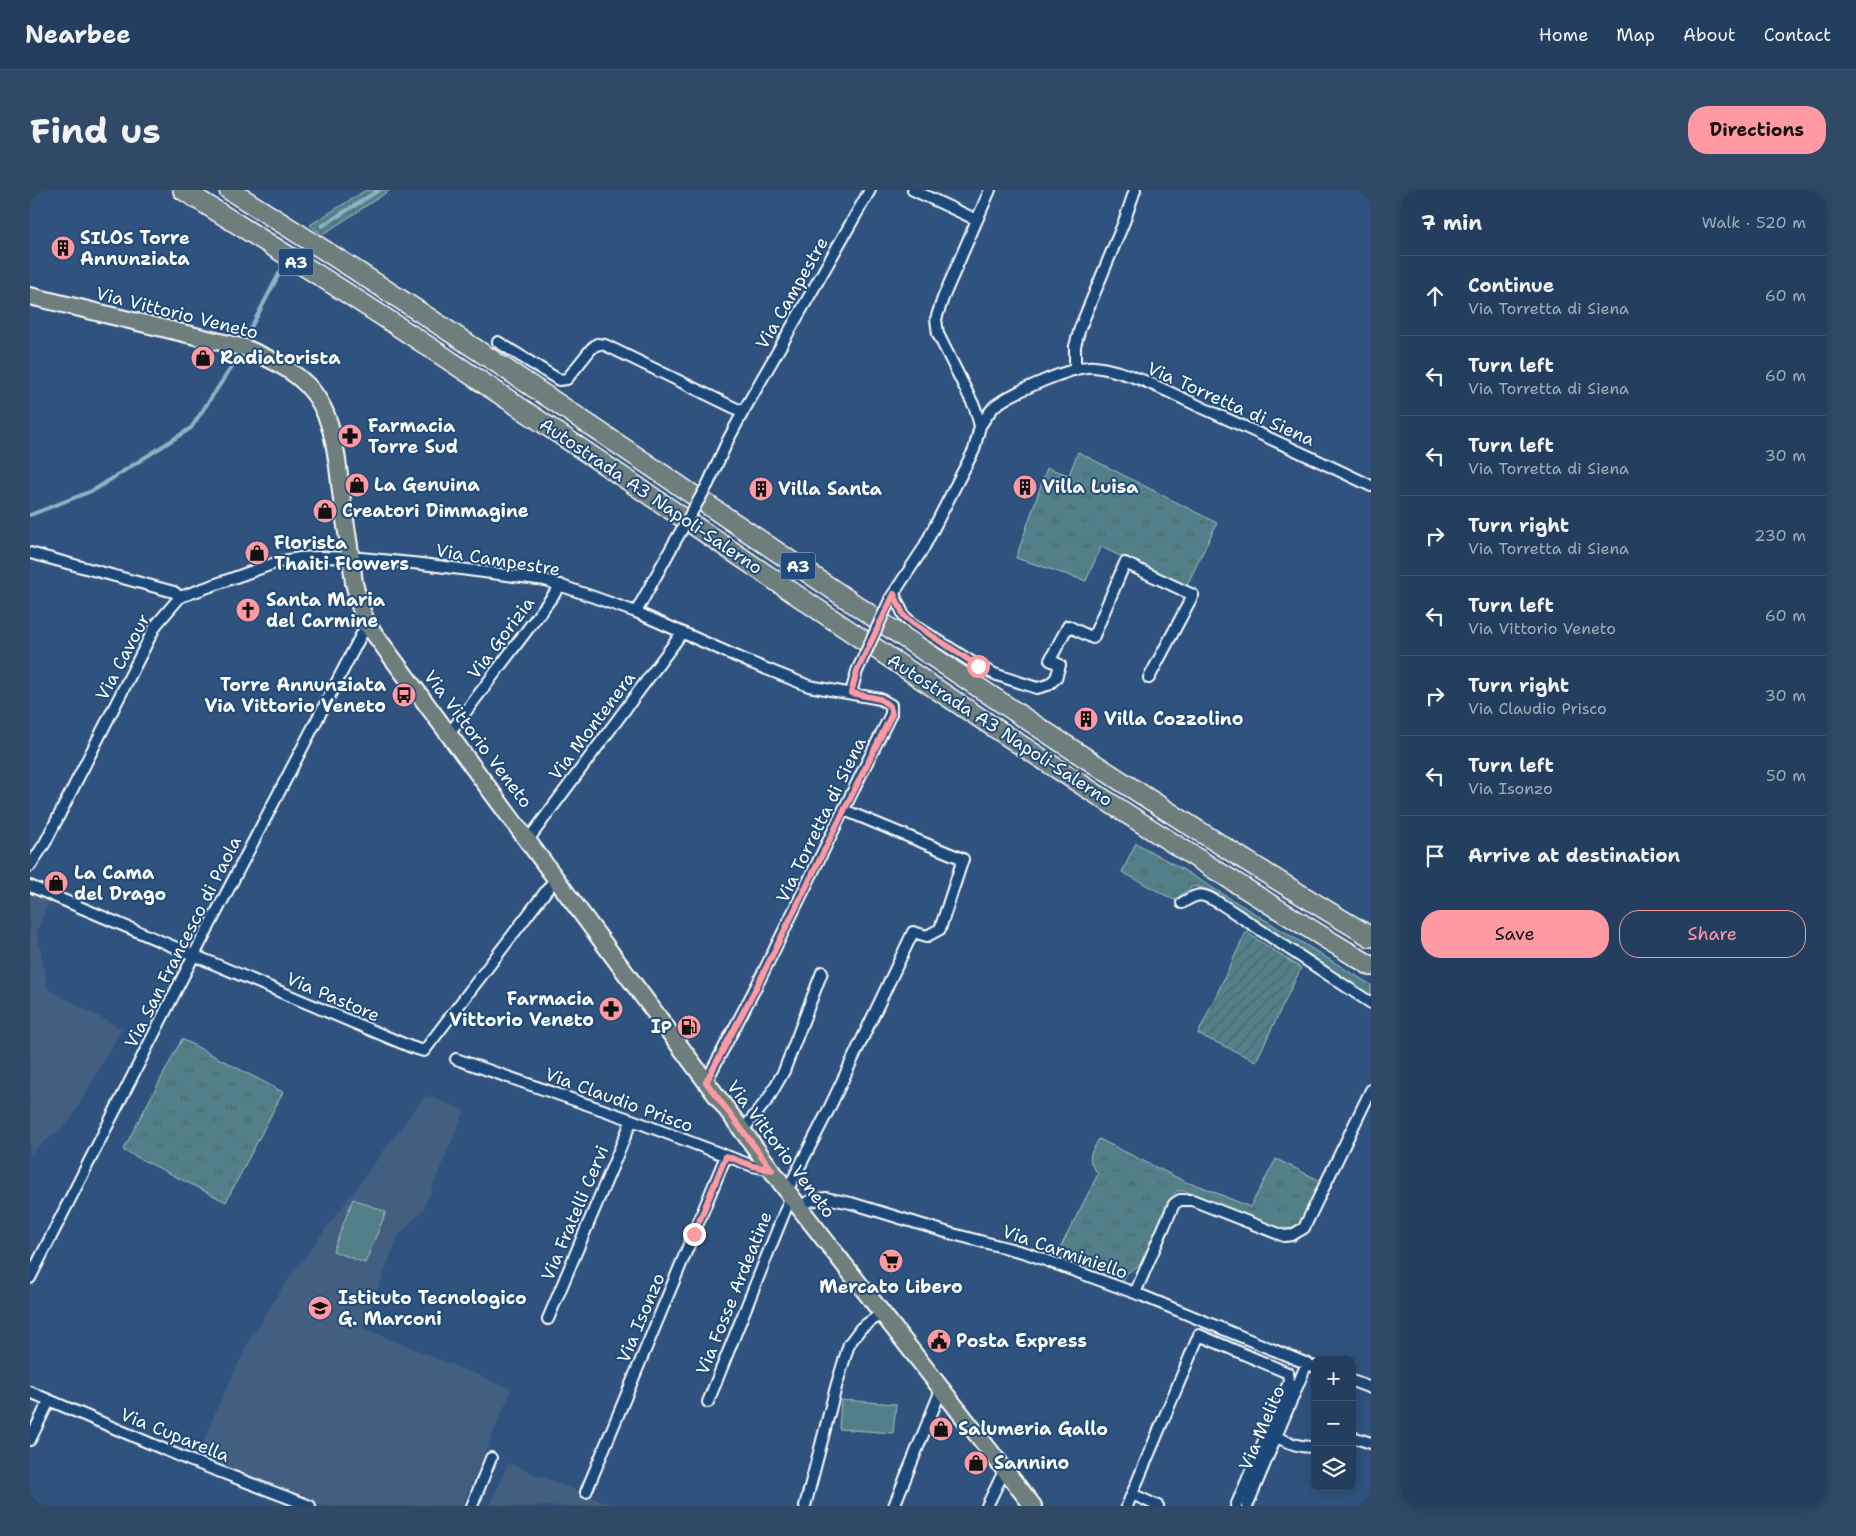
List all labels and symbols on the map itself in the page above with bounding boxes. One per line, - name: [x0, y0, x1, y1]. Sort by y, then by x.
- place label: SILOS Torre Annunziata: [80, 226, 190, 271]
- street label: Via Campestre: [750, 233, 834, 353]
- building icon: SILOS Torre Annunziata: [50, 235, 76, 261]
- road number: A3: [278, 248, 314, 276]
- street label: Via Vittorio Veneto: [93, 281, 261, 345]
- shop icon: Radiatorista: [190, 345, 216, 371]
- place label: Radiatorista: [220, 346, 341, 370]
- street label: Via Torretta di Siena: [1143, 356, 1319, 452]
- street label: Autostrada A3 Napoli-Salerno: [535, 412, 767, 580]
- place label: Farmacia Torre Sud: [368, 414, 458, 459]
- pharmacy icon: Farmacia Torre Sud: [337, 423, 363, 449]
- shop icon: La Genuina: [344, 472, 370, 498]
- place label: La Genuina: [374, 473, 480, 497]
- building icon: Villa Luisa: [1012, 474, 1038, 500]
- place label: Villa Luisa: [1042, 475, 1139, 499]
- building icon: Villa Santa: [748, 476, 774, 502]
- place label: Villa Santa: [778, 477, 883, 501]
- shop icon: Creatori Dimmagine: [312, 498, 338, 524]
- place label: Creatori Dimmagine: [342, 499, 529, 523]
- place label: Florista Thaiti Flowers: [274, 531, 409, 576]
- street label: Via Campestre: [434, 538, 562, 582]
- shop icon: Florista Thaiti Flowers: [244, 540, 270, 566]
- road number: A3: [780, 552, 816, 580]
- place label: Santa Maria del Carmine: [266, 588, 386, 633]
- street label: Via Gorizia: [462, 592, 540, 684]
- church icon: Santa Maria del Carmine: [235, 597, 261, 623]
- street label: Via Cavour: [90, 610, 156, 704]
- street label: Autostrada A3 Napoli-Salerno: [883, 648, 1117, 812]
- route start: [967, 655, 990, 678]
- street label: Via Vittorio Veneto: [418, 665, 538, 813]
- street label: Via Montenera: [543, 667, 641, 785]
- place label: Torre Annunziata Via Vittorio Veneto: [204, 673, 387, 718]
- bus stop icon: Torre Annunziata Via Vittorio Veneto: [391, 682, 417, 708]
- building icon: Villa Cozzolino: [1073, 706, 1099, 732]
- place label: Villa Cozzolino: [1104, 707, 1243, 731]
- street label: Via Torretta di Siena: [770, 733, 872, 907]
- street label: Via San Francesco di Paola: [119, 832, 247, 1052]
- place label: La Cama del Drago: [74, 861, 166, 906]
- shop icon: La Cama del Drago: [43, 870, 69, 896]
- street label: Via Pastore: [283, 967, 383, 1027]
- place label: Farmacia Vittorio Veneto: [449, 987, 595, 1032]
- pharmacy icon: Farmacia Vittorio Veneto: [598, 996, 624, 1022]
- fuel station icon: IP: [676, 1014, 702, 1040]
- place label: IP: [651, 1015, 672, 1039]
- street label: Via Claudio Prisco: [542, 1062, 696, 1138]
- street label: Via Vittorio Veneto: [721, 1075, 841, 1223]
- street label: Via Fratelli Cervi: [536, 1142, 614, 1284]
- street label: Via Fosse Ardeatine: [690, 1208, 778, 1378]
- street label: Via Carminiello: [999, 1219, 1131, 1285]
- route end: [683, 1223, 706, 1246]
- supermarket icon: Mercato Libero: [878, 1248, 904, 1274]
- street label: Via Isonzo: [611, 1269, 671, 1367]
- place label: Mercato Libero: [819, 1275, 963, 1299]
- place label: Istituto Tecnologico G. Marconi: [338, 1286, 527, 1331]
- school or university icon: Istituto Tecnologico G. Marconi: [307, 1295, 333, 1321]
- public building icon: Posta Express: [926, 1328, 952, 1354]
- place label: Posta Express: [956, 1329, 1087, 1353]
- street label: Via Melito: [1233, 1382, 1291, 1474]
- street label: Via Cuparella: [117, 1402, 233, 1468]
- shop icon: Salumeria Gallo: [928, 1416, 954, 1442]
- place label: Salumeria Gallo: [958, 1417, 1108, 1441]
- shop icon: Sannino: [963, 1450, 989, 1476]
- place label: Sannino: [994, 1451, 1069, 1475]

